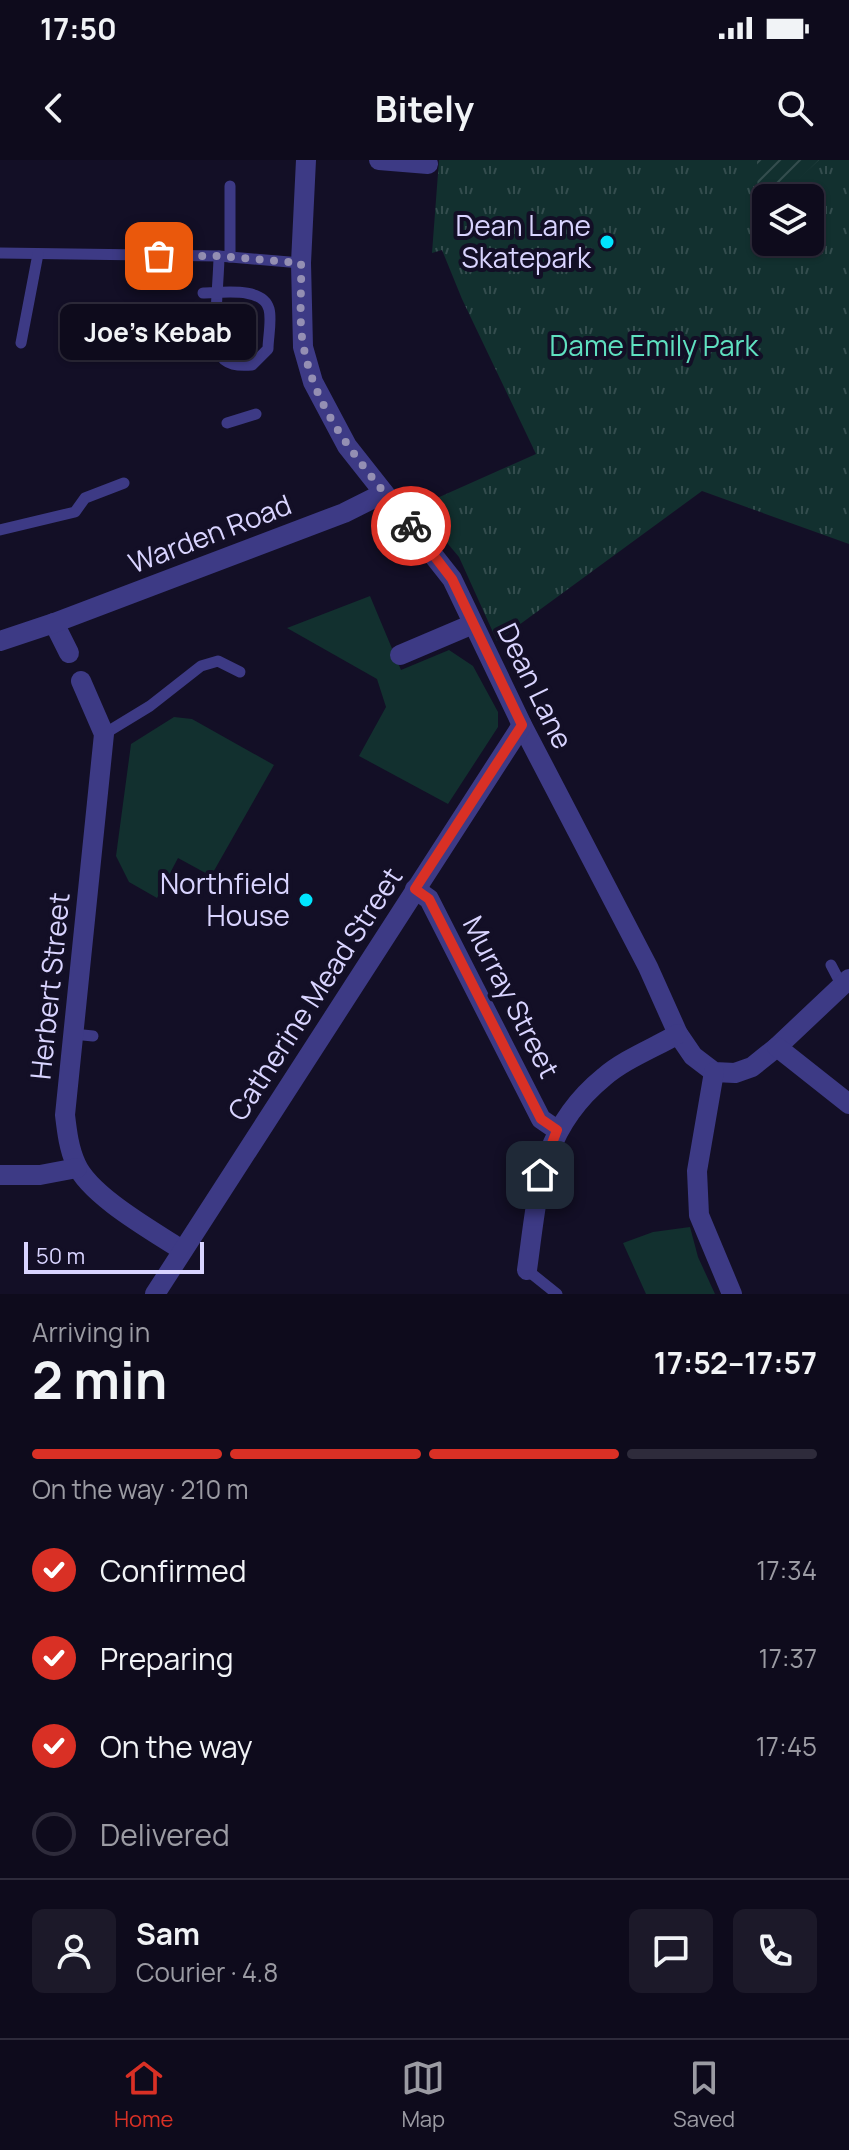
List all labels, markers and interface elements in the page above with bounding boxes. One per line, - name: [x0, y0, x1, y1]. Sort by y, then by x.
- text: 17:50: [40, 8, 117, 49]
- text: Bitely: [375, 84, 474, 133]
- icon: back: [32, 86, 76, 130]
- icon: search: [773, 86, 817, 130]
- map controls: [752, 184, 824, 256]
- button: layers: [752, 184, 824, 256]
- place label: Dean Lane Skatepark: [456, 206, 592, 276]
- pin: [125, 222, 193, 290]
- marker: Dean Lane Skatepark: [598, 233, 616, 251]
- icon: bag: [137, 234, 181, 278]
- callout: Joe's Kebab: [61, 304, 257, 360]
- text: Joe's Kebab: [84, 314, 232, 350]
- park label: Dame Emily Park: [550, 326, 760, 364]
- street label: Warden Road: [123, 485, 296, 582]
- courier: [371, 486, 451, 566]
- icon: bike: [389, 504, 433, 548]
- street label: Dean Lane: [489, 616, 583, 755]
- street label: Catherine Mead Street: [218, 860, 410, 1127]
- place label: Northfield House: [160, 864, 290, 934]
- street label: Herbert Street: [20, 891, 78, 1081]
- marker: Northfield House: [297, 891, 315, 909]
- street label: Murray Street: [455, 909, 569, 1084]
- pin: [506, 1141, 574, 1209]
- icon: home: [518, 1153, 562, 1197]
- scale bar: [24, 1238, 204, 1274]
- text: 50 m: [36, 1241, 85, 1271]
- text: Arriving in: [32, 1314, 150, 1350]
- text: 17:52–17:57: [654, 1342, 817, 1383]
- text: 2 min: [32, 1344, 167, 1415]
- text: On the way · 210 m: [32, 1471, 249, 1507]
- icon: check: [32, 1548, 76, 1592]
- text: Confirmed: [100, 1550, 247, 1591]
- text: 17:34: [756, 1552, 817, 1588]
- icon: check: [32, 1636, 76, 1680]
- text: Preparing: [100, 1638, 234, 1679]
- text: 17:37: [759, 1640, 817, 1676]
- icon: check: [32, 1724, 76, 1768]
- text: On the way: [100, 1726, 253, 1767]
- text: 17:45: [756, 1728, 817, 1764]
- text: Delivered: [100, 1814, 230, 1855]
- button: person: [32, 1909, 116, 1993]
- button: chat: [629, 1909, 713, 1993]
- button: phone: [733, 1909, 817, 1993]
- text: Sam: [136, 1913, 200, 1954]
- text: Courier · 4.8: [136, 1954, 278, 1990]
- tab: Home: [114, 2056, 173, 2134]
- tab: Map: [401, 2056, 445, 2134]
- tab: Saved: [673, 2056, 735, 2134]

